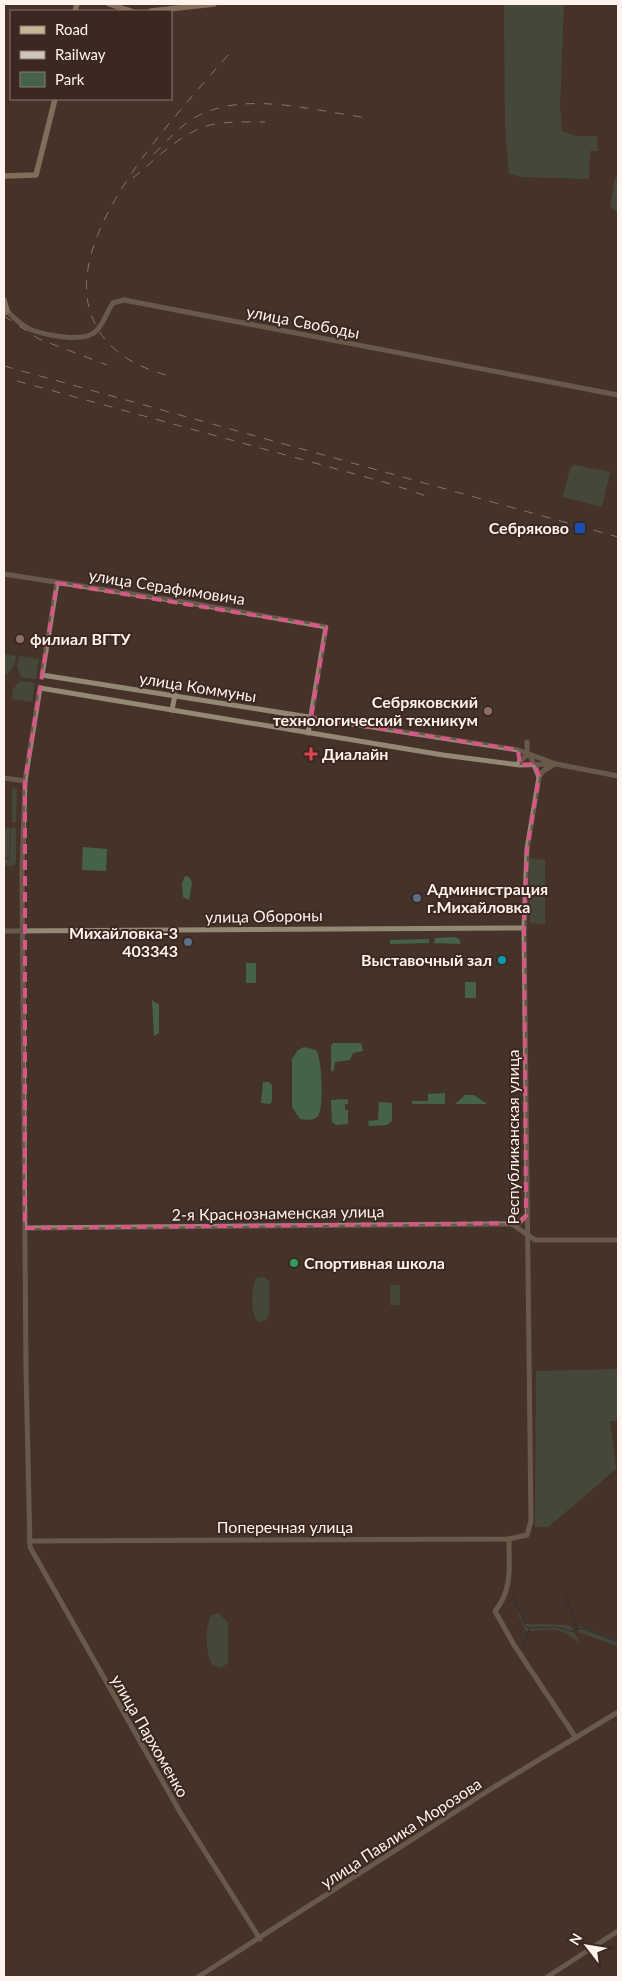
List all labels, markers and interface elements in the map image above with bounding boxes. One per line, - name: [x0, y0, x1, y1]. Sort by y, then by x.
- legend: [10, 10, 172, 100]
- text: Road: [55, 20, 88, 38]
- text: Railway: [55, 45, 106, 63]
- text: Park: [55, 70, 85, 88]
- street label: улица Свободы: [245, 301, 361, 342]
- place label: Себряково: [489, 518, 569, 537]
- marker: Себряково: [573, 521, 587, 535]
- street label: улица Серафимовича: [88, 565, 247, 608]
- place label: филиал ВГТУ: [30, 629, 131, 648]
- marker: филиал ВГТУ: [14, 633, 26, 645]
- street label: улица Коммуны: [138, 668, 258, 705]
- place label: Себряковский технологический техникум: [273, 692, 478, 729]
- marker: Себряковский технологический техникум: [482, 705, 494, 717]
- place label: Диалайн: [322, 744, 388, 763]
- marker: Диалайн: [304, 747, 318, 761]
- place label: Администрация г.Михайловка: [426, 879, 548, 916]
- marker: Администрация г.Михайловка: [411, 892, 423, 904]
- street label: улица Обороны: [205, 905, 323, 926]
- place label: Михайловка-3 403343: [69, 923, 178, 960]
- marker: Михайловка-3 403343: [182, 936, 194, 948]
- place label: Выставочный зал: [361, 950, 492, 969]
- marker: Выставочный зал: [496, 954, 508, 966]
- street label: Республиканская улица: [503, 1049, 522, 1225]
- street label: 2-я Краснознаменская улица: [171, 1201, 385, 1224]
- place label: Спортивная школа: [304, 1253, 445, 1272]
- marker: Спортивная школа: [288, 1257, 300, 1269]
- street label: Поперечная улица: [217, 1517, 353, 1536]
- street label: улица Пархоменко: [108, 1671, 193, 1800]
- street label: улица Павлика Морозова: [317, 1773, 485, 1892]
- north arrow: [562, 1921, 612, 1971]
- text: N: [565, 1930, 585, 1948]

